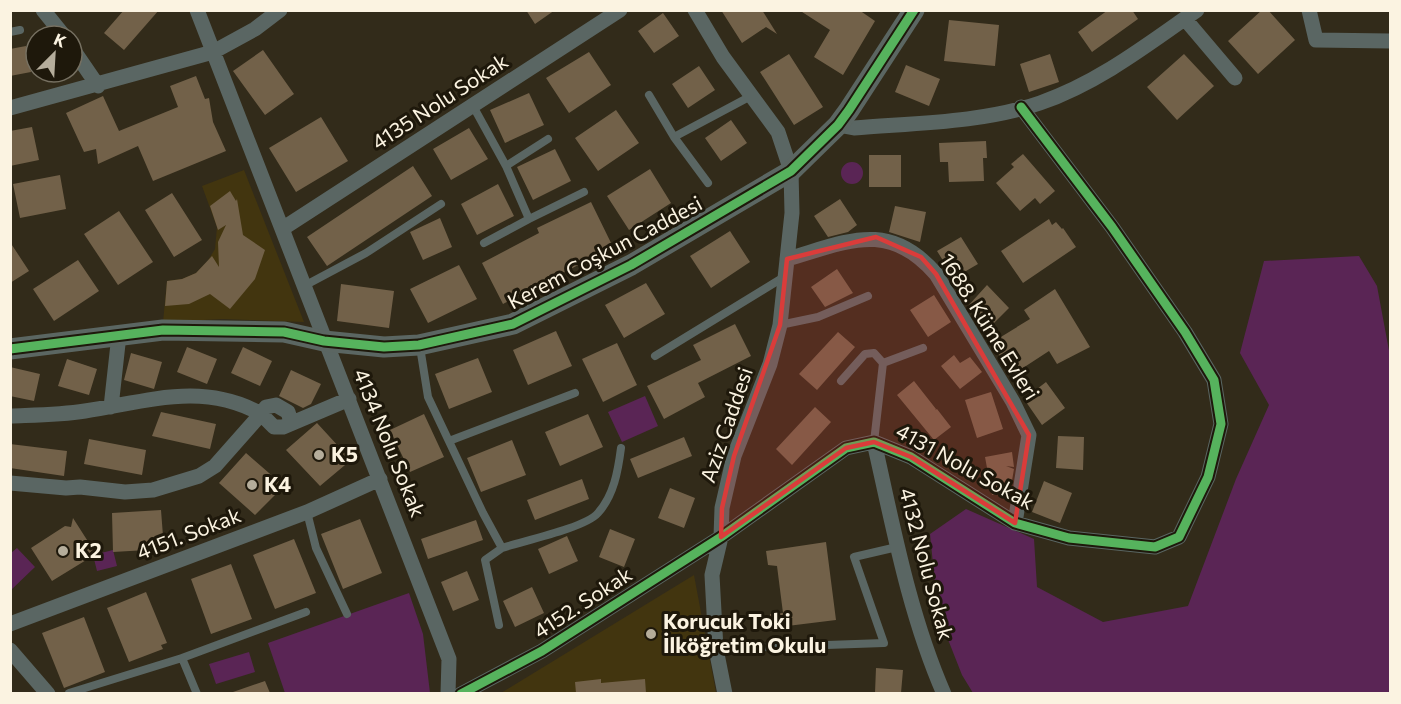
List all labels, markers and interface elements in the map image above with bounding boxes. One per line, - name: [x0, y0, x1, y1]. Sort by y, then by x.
- north arrow: [24, 24, 84, 84]
- text: K: [51, 29, 69, 51]
- street label: 4135 Nolu Sokak: [367, 47, 512, 154]
- street label: Kerem Coşkun Caddesi: [503, 190, 706, 314]
- street label: 1688. Küme Evleri: [935, 248, 1045, 404]
- street label: Aziz Caddesi: [694, 364, 757, 486]
- street label: 4134 Nolu Sokak: [349, 365, 432, 520]
- street label: 4131 Nolu Sokak: [892, 417, 1039, 514]
- place label: K5: [331, 441, 358, 466]
- marker: K5: [312, 448, 326, 462]
- place label: K4: [264, 471, 291, 496]
- marker: K4: [245, 478, 259, 492]
- street label: 4132 Nolu Sokak: [895, 485, 960, 642]
- street label: 4151. Sokak: [133, 501, 244, 564]
- place label: K2: [75, 537, 102, 562]
- marker: K2: [56, 544, 70, 558]
- street label: 4152. Sokak: [528, 561, 636, 643]
- place label: Korucuk Toki İlköğretim Okulu: [663, 608, 826, 657]
- marker: Korucuk Toki İlköğretim Okulu: [644, 627, 658, 641]

